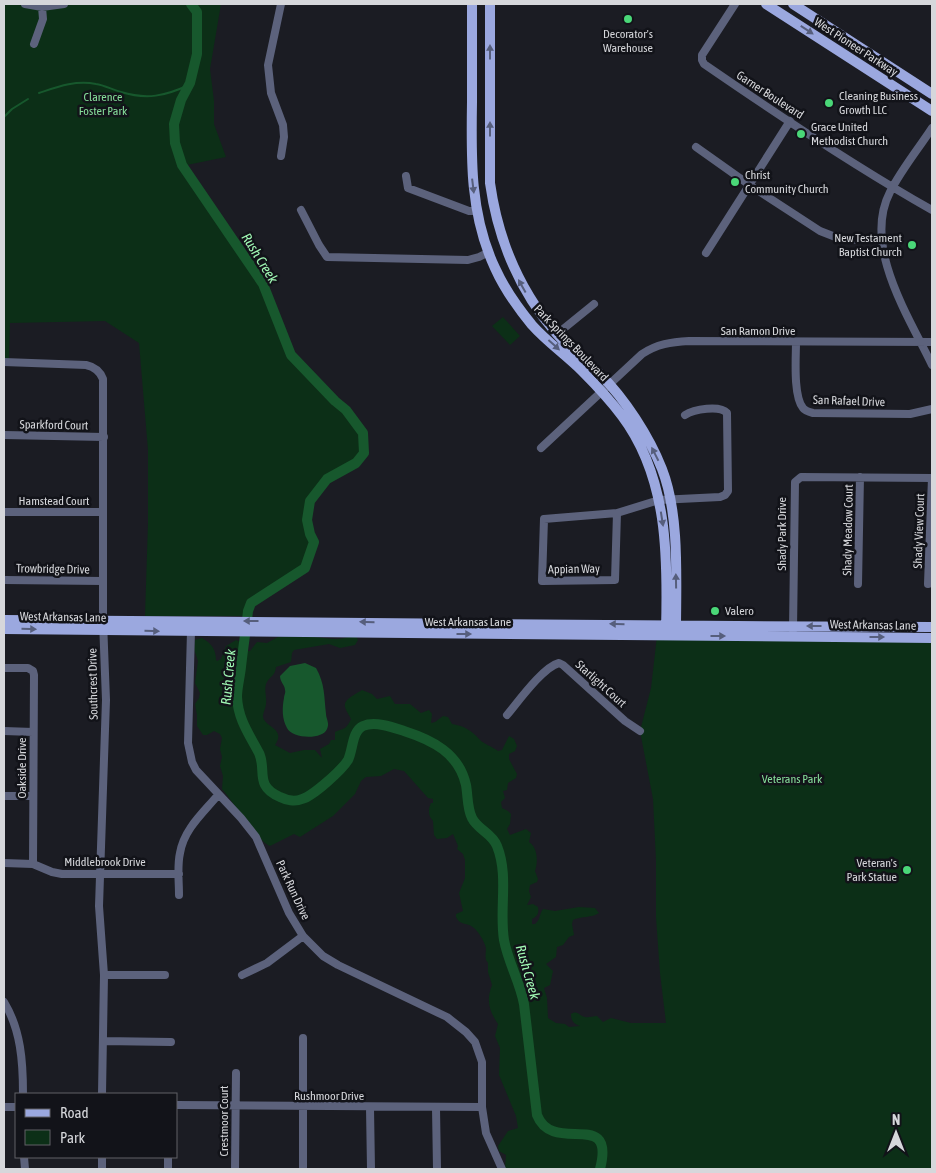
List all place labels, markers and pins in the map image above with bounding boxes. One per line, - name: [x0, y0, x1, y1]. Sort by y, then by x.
- marker: Decorator's Warehouse: [622, 13, 634, 25]
- place label: Decorator's Warehouse: [603, 27, 653, 55]
- place label: Cleaning Business Growth LLC: [839, 89, 918, 117]
- marker: Cleaning Business Growth LLC: [823, 97, 835, 109]
- place label: Grace United Methodist Church: [811, 120, 888, 148]
- marker: Grace United Methodist Church: [795, 128, 807, 140]
- place label: Christ Community Church: [745, 168, 829, 196]
- marker: Christ Community Church: [729, 176, 741, 188]
- place label: New Testament Baptist Church: [834, 231, 903, 259]
- marker: New Testament Baptist Church: [906, 239, 918, 251]
- place label: Valero: [725, 604, 754, 618]
- marker: Valero: [709, 605, 721, 617]
- place label: Veteran's Park Statue: [847, 856, 897, 884]
- marker: Veteran's Park Statue: [901, 864, 913, 876]

